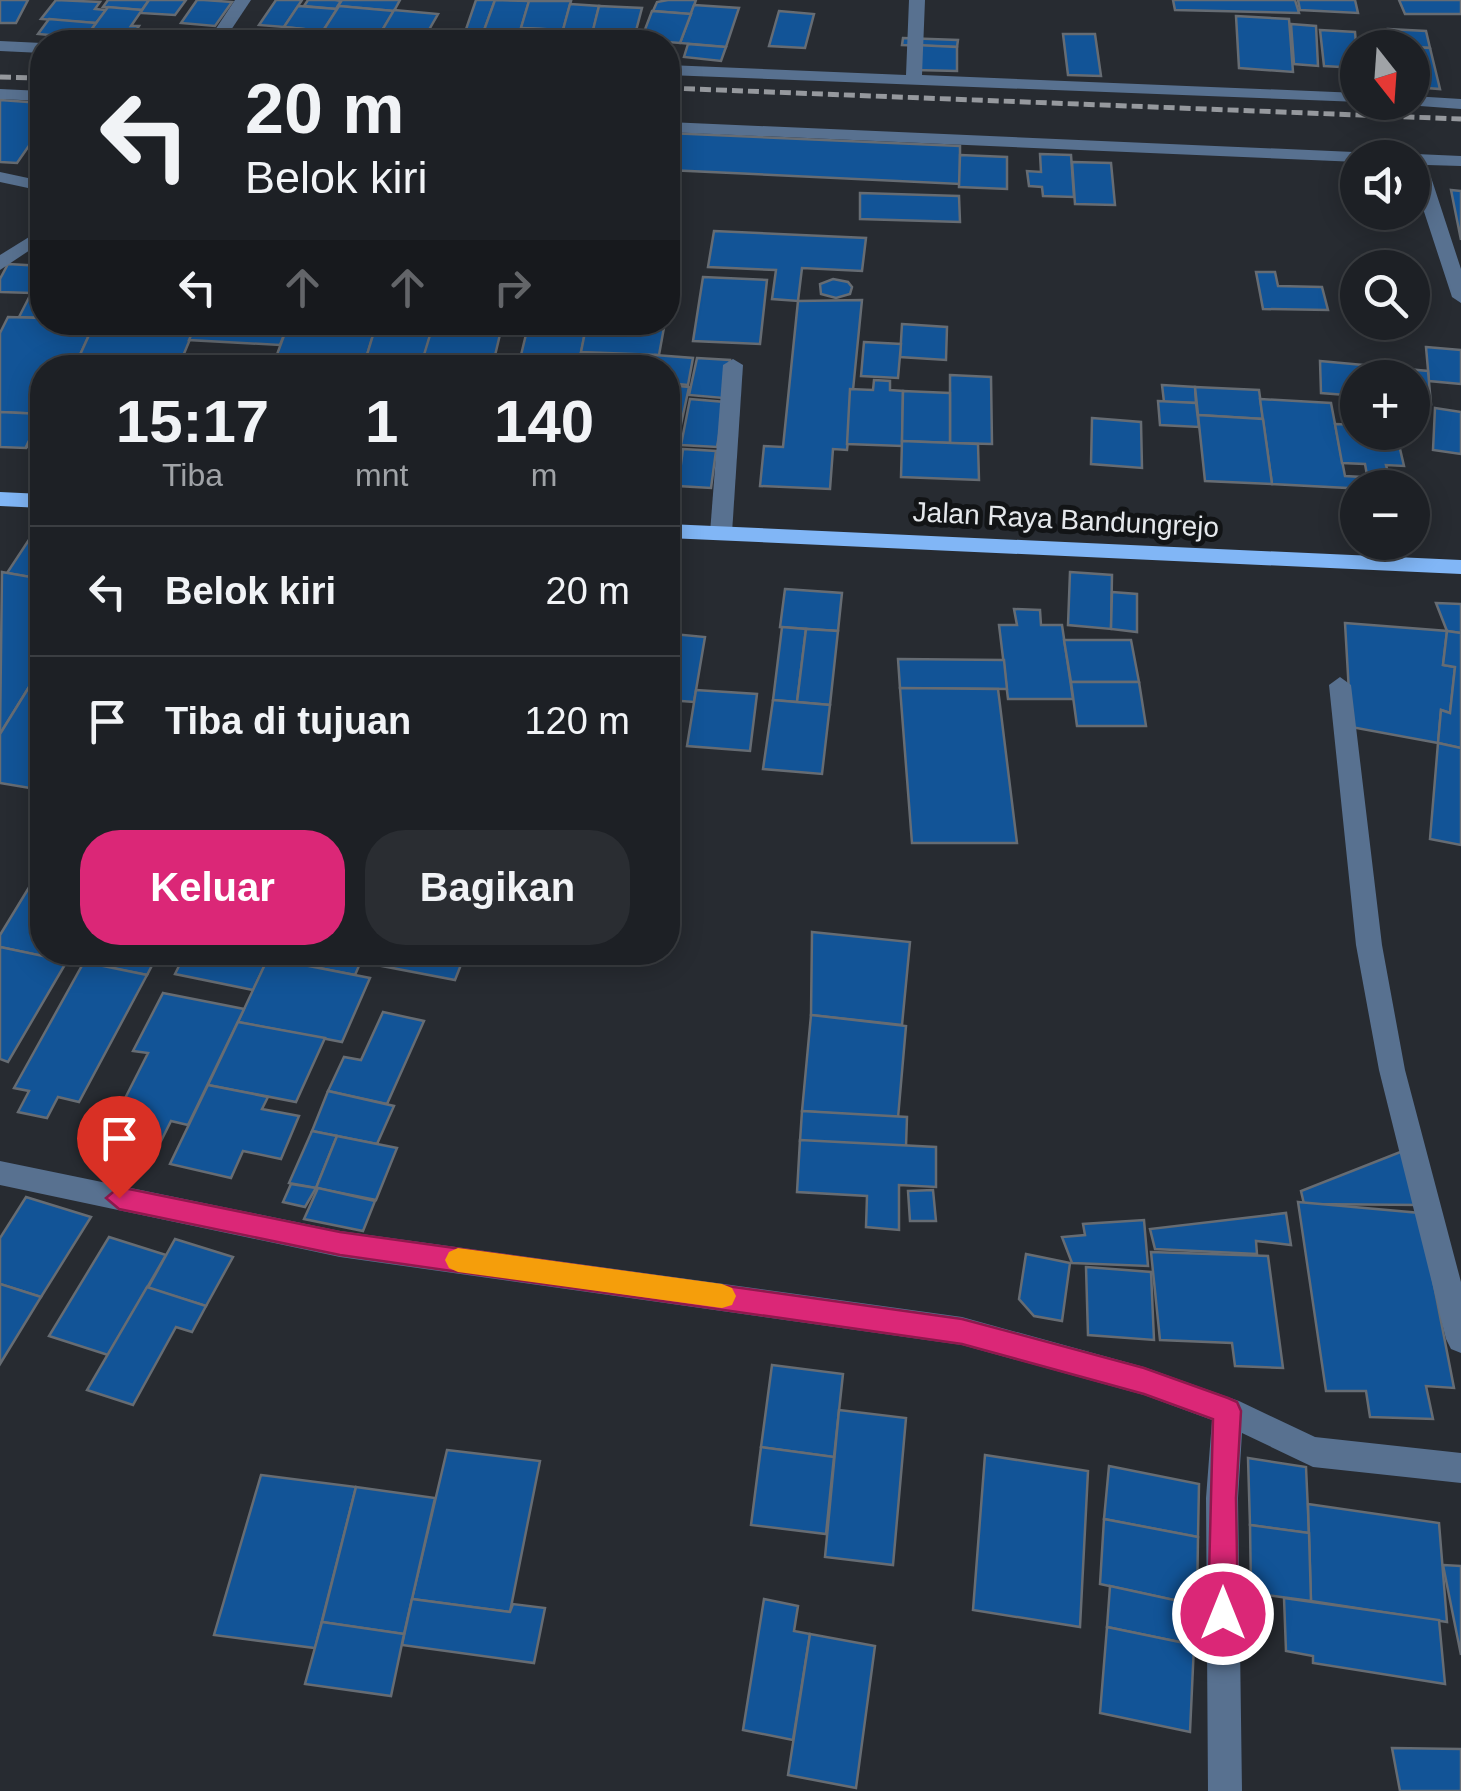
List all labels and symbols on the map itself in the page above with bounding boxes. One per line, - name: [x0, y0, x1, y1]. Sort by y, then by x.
- north arrow: [1340, 30, 1430, 120]
- street label: Jalan Raya Bandungrejo: [912, 496, 1220, 543]
- pin: [77, 1096, 162, 1199]
- position arrow: [1171, 1562, 1275, 1666]

